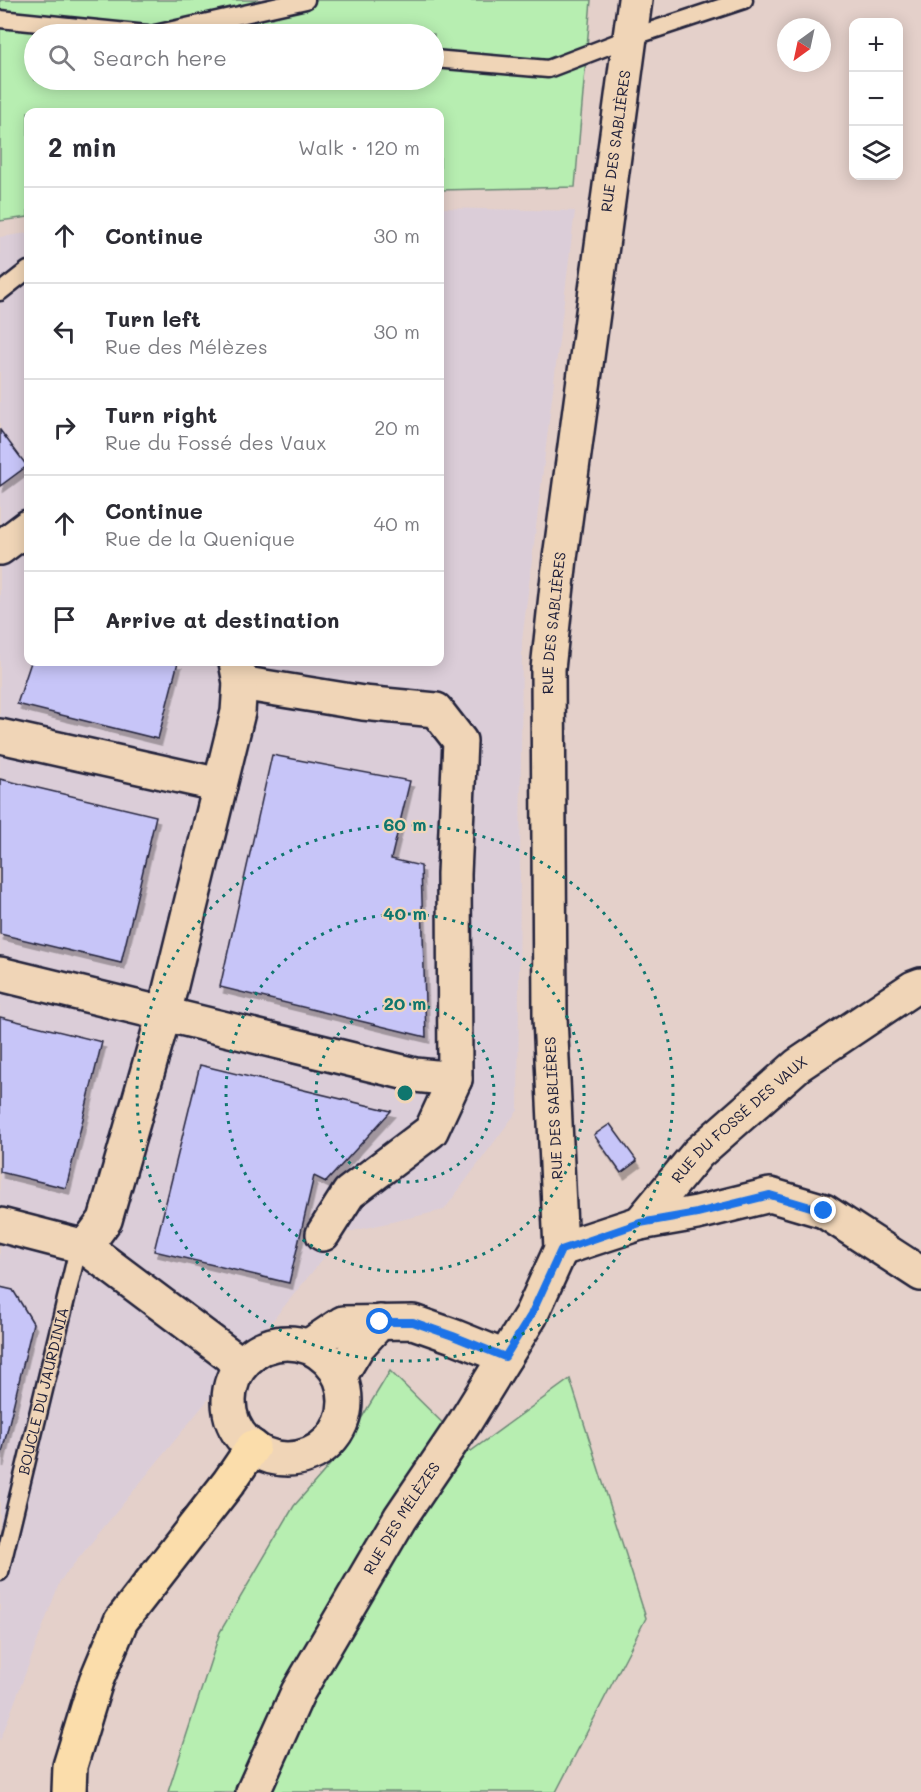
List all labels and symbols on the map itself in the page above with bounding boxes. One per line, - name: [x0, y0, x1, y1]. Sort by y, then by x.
- north arrow: [777, 18, 831, 72]
- street label: RUE DES SABLIÈRES: [596, 69, 634, 213]
- street label: RUE DES SABLIÈRES: [537, 550, 570, 694]
- text: 60 m: [383, 812, 427, 836]
- text: 40 m: [383, 901, 427, 925]
- text: 20 m: [384, 991, 426, 1015]
- street label: RUE DES SABLIÈRES: [539, 1036, 567, 1180]
- street label: RUE DU FOSSÉ DES VAUX: [666, 1051, 811, 1187]
- centre of rings: [395, 1083, 415, 1103]
- route end: [810, 1197, 836, 1223]
- street label: BOUCLE DU JAURDINIA: [13, 1305, 73, 1477]
- route start: [366, 1308, 392, 1334]
- street label: RUE DES MÉLÈZES: [358, 1458, 444, 1578]

